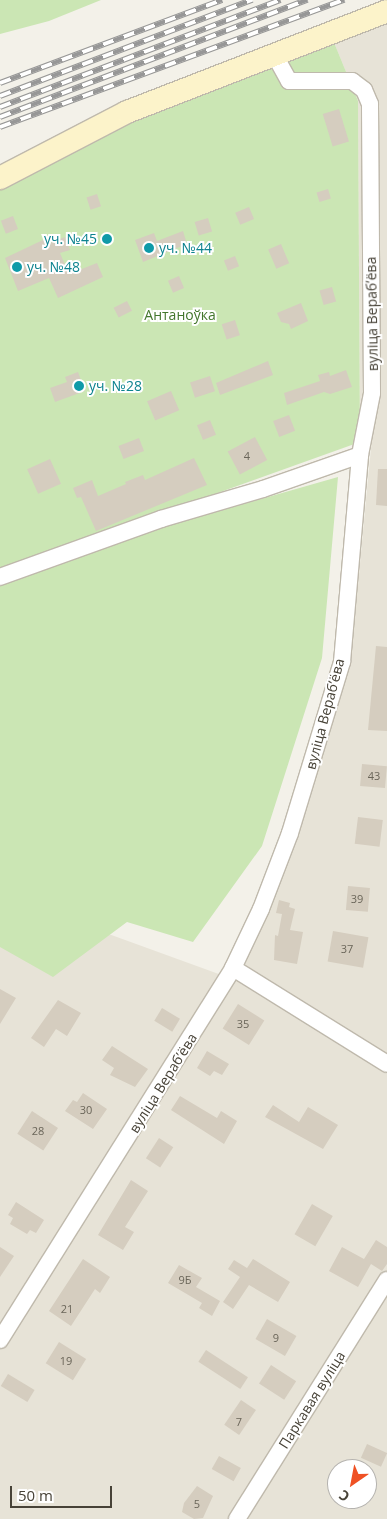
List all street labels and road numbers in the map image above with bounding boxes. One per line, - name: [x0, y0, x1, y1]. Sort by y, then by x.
- street label: вуліца Верабʼёва: [363, 257, 381, 371]
- street label: вуліца Верабʼёва: [302, 657, 348, 771]
- street label: вуліца Верабʼёва: [126, 1030, 200, 1136]
- street label: Паркавая вуліца: [275, 1348, 349, 1452]

